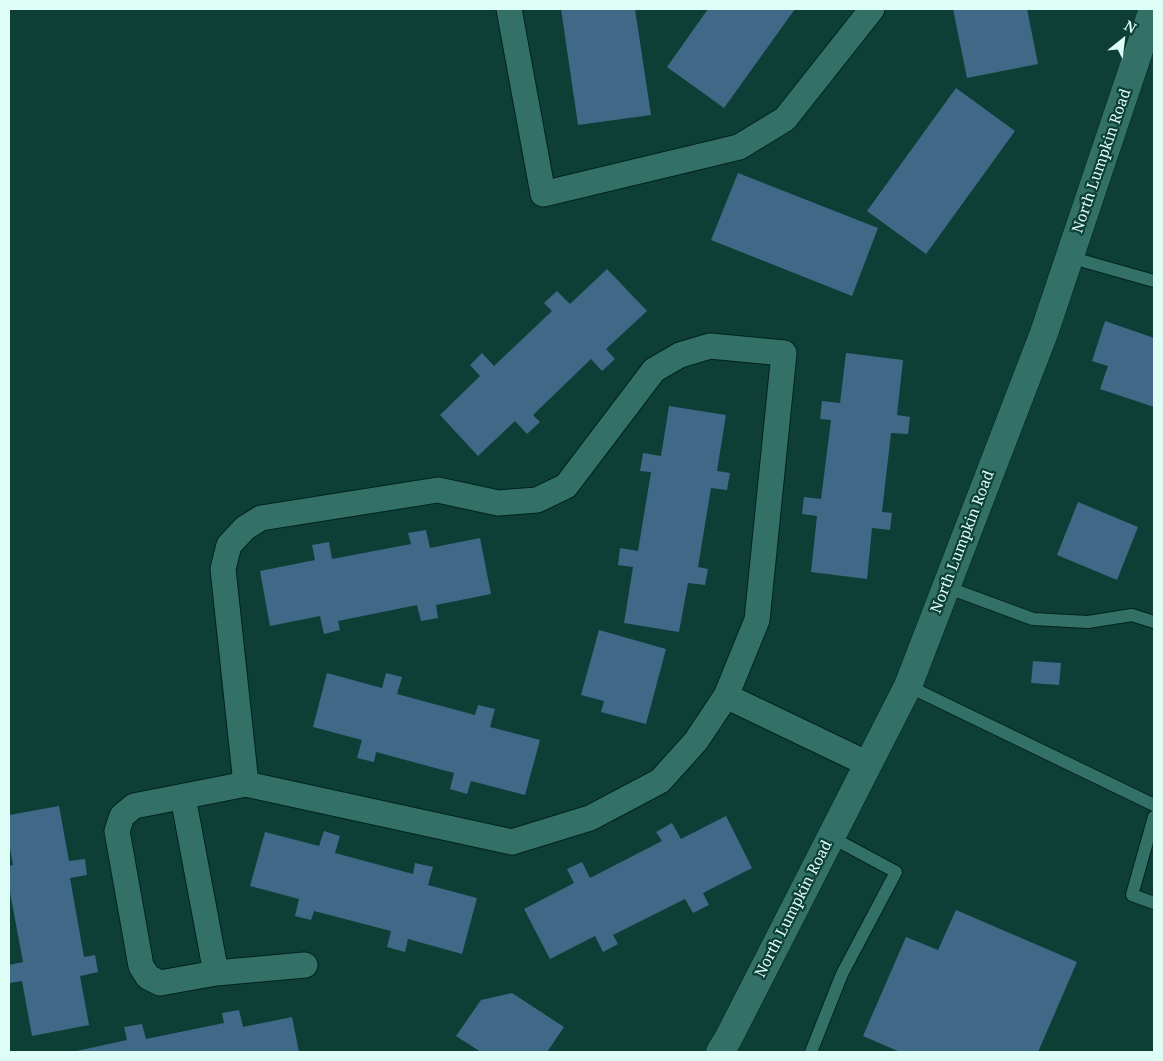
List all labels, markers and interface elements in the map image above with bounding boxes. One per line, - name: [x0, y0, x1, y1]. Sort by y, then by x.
- north arrow: [1098, 15, 1148, 65]
- text: N: [1121, 15, 1140, 37]
- street label: North Lumpkin Road: [1069, 86, 1135, 236]
- street label: North Lumpkin Road: [927, 468, 999, 616]
- street label: North Lumpkin Road: [752, 837, 836, 981]

